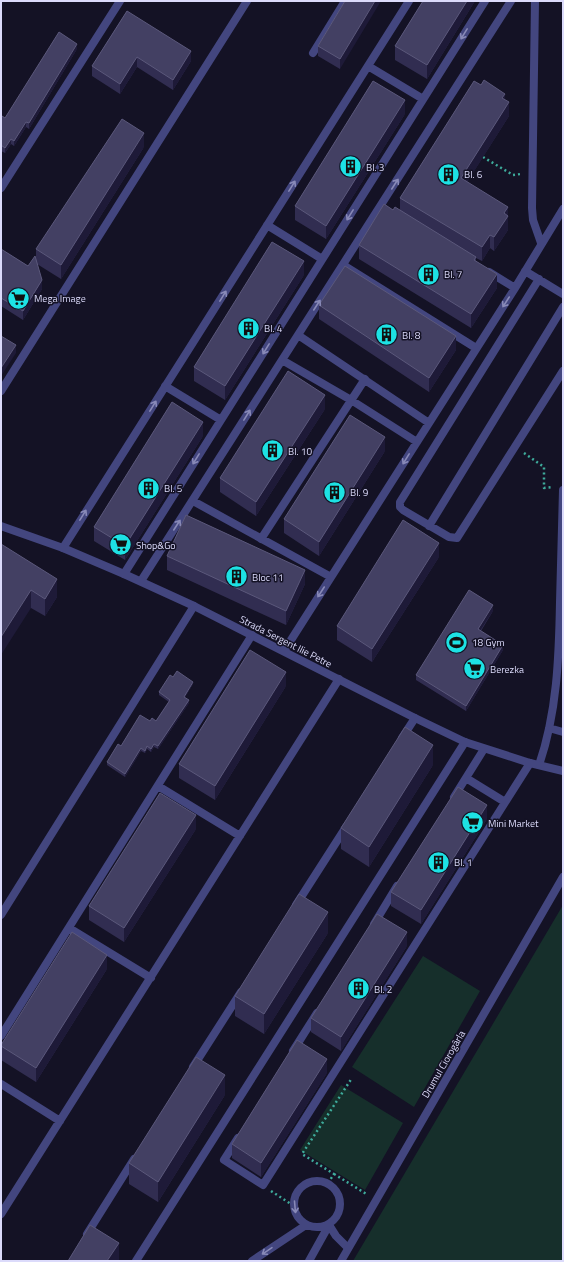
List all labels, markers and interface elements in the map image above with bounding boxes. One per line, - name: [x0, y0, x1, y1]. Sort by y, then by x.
- one-way arrow: [460, 28, 468, 39]
- building icon: Bl. 3: [337, 154, 363, 180]
- place label: Bl. 3: [366, 160, 384, 175]
- building icon: Bl. 6: [435, 161, 461, 187]
- place label: Bl. 6: [464, 167, 483, 182]
- one-way arrow: [391, 178, 399, 190]
- one-way arrow: [288, 181, 296, 192]
- one-way arrow: [346, 209, 354, 220]
- building icon: Bl. 7: [415, 261, 441, 287]
- place label: Bl. 7: [444, 267, 462, 282]
- supermarket icon: Mega Image: [6, 285, 32, 311]
- one-way arrow: [219, 290, 227, 302]
- place label: Mega Image: [34, 291, 86, 306]
- one-way arrow: [501, 296, 509, 308]
- one-way arrow: [313, 300, 321, 311]
- building icon: Bl. 4: [236, 315, 262, 341]
- place label: Bl. 4: [264, 321, 283, 336]
- building icon: Bl. 8: [374, 322, 400, 348]
- place label: Bl. 8: [402, 328, 421, 343]
- one-way arrow: [262, 343, 270, 354]
- one-way arrow: [149, 400, 157, 411]
- one-way arrow: [243, 410, 251, 421]
- building icon: Bl. 10: [259, 438, 285, 464]
- place label: Bl. 10: [288, 444, 312, 459]
- one-way arrow: [192, 453, 200, 465]
- one-way arrow: [402, 453, 410, 464]
- building icon: Bl. 5: [135, 475, 161, 501]
- building icon: Bl. 9: [321, 479, 347, 505]
- place label: Bl. 5: [164, 481, 183, 496]
- place label: Bl. 9: [350, 485, 369, 500]
- one-way arrow: [80, 509, 88, 521]
- one-way arrow: [173, 519, 182, 530]
- supermarket icon: Shop&Go: [108, 532, 134, 558]
- place label: Shop&Go: [136, 538, 176, 553]
- building icon: Bloc 11: [223, 564, 249, 590]
- place label: Bloc 11: [252, 570, 284, 585]
- one-way arrow: [317, 587, 325, 598]
- street label: Strada Sergent Ilie Petre: [237, 612, 335, 671]
- sports icon: 18 Gym: [443, 629, 469, 655]
- place label: 18 Gym: [472, 635, 505, 650]
- supermarket icon: Berezka: [462, 656, 488, 682]
- place label: Berezka: [490, 662, 524, 677]
- supermarket icon: Mini Market: [460, 810, 486, 836]
- place label: Mini Market: [488, 816, 539, 831]
- building icon: Bl. 1: [426, 849, 452, 875]
- place label: Bl. 1: [454, 855, 472, 870]
- building icon: Bl. 2: [346, 976, 372, 1002]
- place label: Bl. 2: [374, 982, 392, 997]
- street label: Drumul Ciorogârla: [418, 1028, 469, 1101]
- one-way arrow: [291, 1200, 299, 1213]
- one-way arrow: [262, 1247, 273, 1255]

